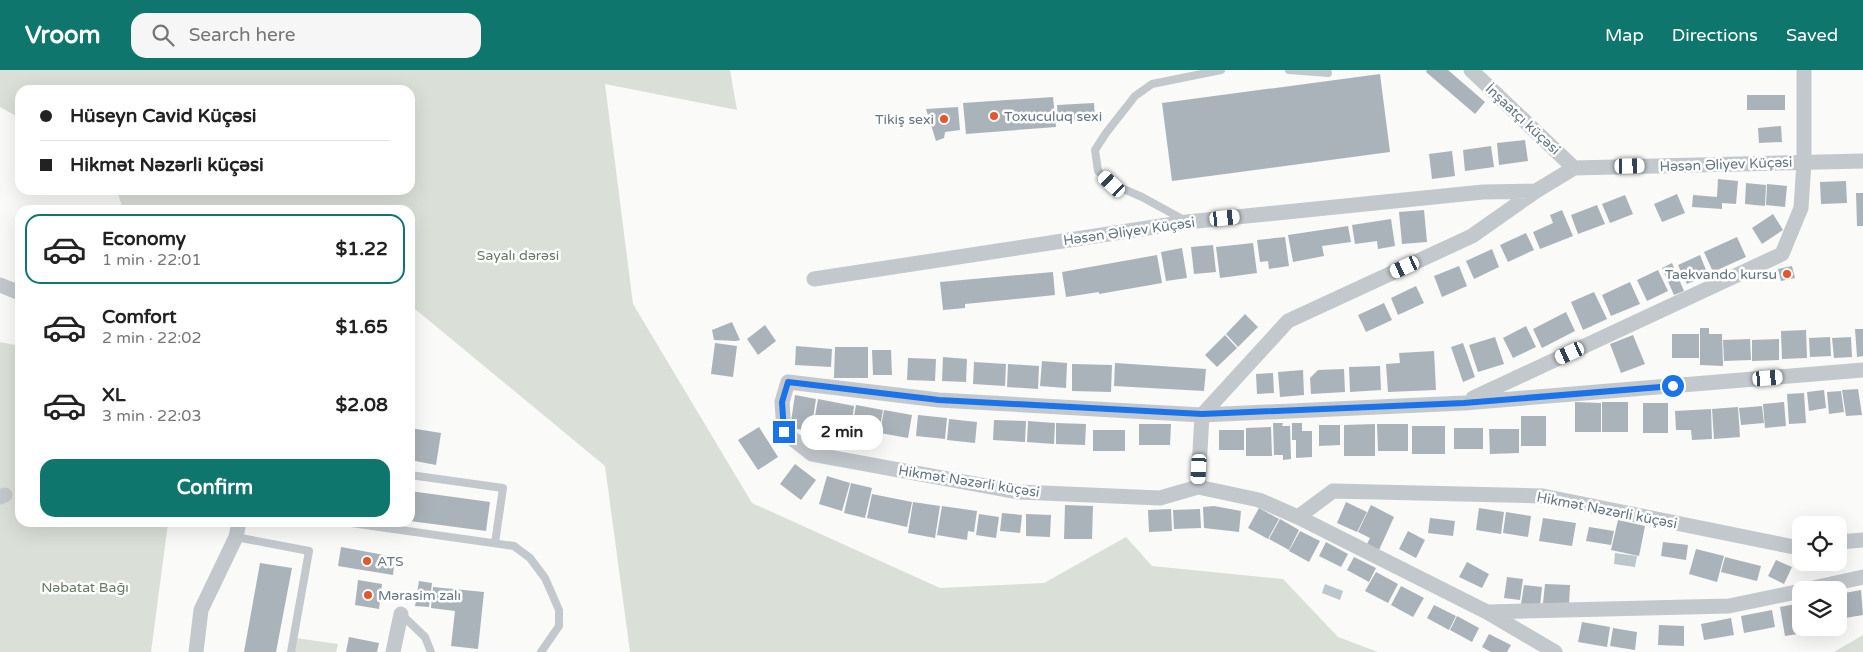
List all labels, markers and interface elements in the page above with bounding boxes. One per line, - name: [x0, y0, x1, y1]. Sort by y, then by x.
- search box: [131, 13, 481, 58]
- text: Vroom: [25, 21, 101, 50]
- icon: search: [149, 21, 177, 49]
- text: Search here: [189, 24, 296, 46]
- text: Map: [1605, 24, 1644, 46]
- text: Directions: [1672, 24, 1758, 46]
- text: Saved: [1786, 24, 1838, 46]
- street label: İnşaatçı küçəsi: [1482, 80, 1564, 158]
- text: Hüseyn Cavid Küçəsi: [70, 105, 257, 127]
- place label: Toxuculuq sexi: [1004, 108, 1102, 125]
- marker: Toxuculuq sexi: [988, 110, 1000, 122]
- place label: Tikiş sexi: [875, 111, 934, 128]
- marker: Tikiş sexi: [938, 113, 950, 125]
- text: Hikmət Nəzərli küçəsi: [70, 154, 264, 176]
- street label: Həsən Əliyev Küçəsi: [1659, 154, 1793, 175]
- car: [1614, 158, 1645, 174]
- car: [1095, 168, 1128, 200]
- car: [1209, 209, 1240, 227]
- street label: Həsən Əliyev Küçəsi: [1062, 214, 1196, 249]
- icon: car: [42, 227, 87, 272]
- text: Economy: [102, 228, 186, 250]
- text: $1.22: [336, 238, 388, 260]
- park label: Sayalı dərəsi: [477, 247, 559, 264]
- text: 1 min · 22:01: [102, 250, 201, 270]
- car: [1388, 254, 1421, 280]
- place label: Taekvando kursu: [1665, 266, 1777, 283]
- marker: Taekvando kursu: [1781, 268, 1793, 280]
- icon: car: [42, 305, 87, 350]
- text: Comfort: [102, 306, 176, 328]
- text: $1.65: [336, 316, 388, 338]
- text: 2 min · 22:02: [102, 328, 201, 348]
- car: [1553, 340, 1586, 366]
- car: [1752, 369, 1783, 387]
- route start: [1662, 375, 1684, 397]
- icon: car: [42, 383, 87, 428]
- text: XL: [102, 384, 126, 406]
- text: $2.08: [336, 394, 388, 416]
- text: 3 min · 22:03: [102, 406, 201, 426]
- callout: 2 min: [802, 414, 884, 450]
- route end: [773, 421, 795, 443]
- text: 2 min: [821, 422, 863, 442]
- car: [1190, 454, 1207, 484]
- button: Confirm: [40, 459, 390, 517]
- street label: Hikmət Nəzərli küçəsi: [897, 462, 1041, 501]
- street label: Hikmət Nəzərli küçəsi: [1535, 489, 1679, 532]
- map controls: [1792, 516, 1847, 636]
- button: locate: [1792, 516, 1847, 571]
- place label: ATS: [377, 553, 404, 570]
- marker: ATS: [361, 555, 373, 567]
- park label: Nəbatat Bağı: [41, 579, 129, 596]
- button: layers: [1792, 581, 1847, 636]
- place label: Mərasim zalı: [378, 587, 461, 604]
- marker: Mərasim zalı: [362, 589, 374, 601]

